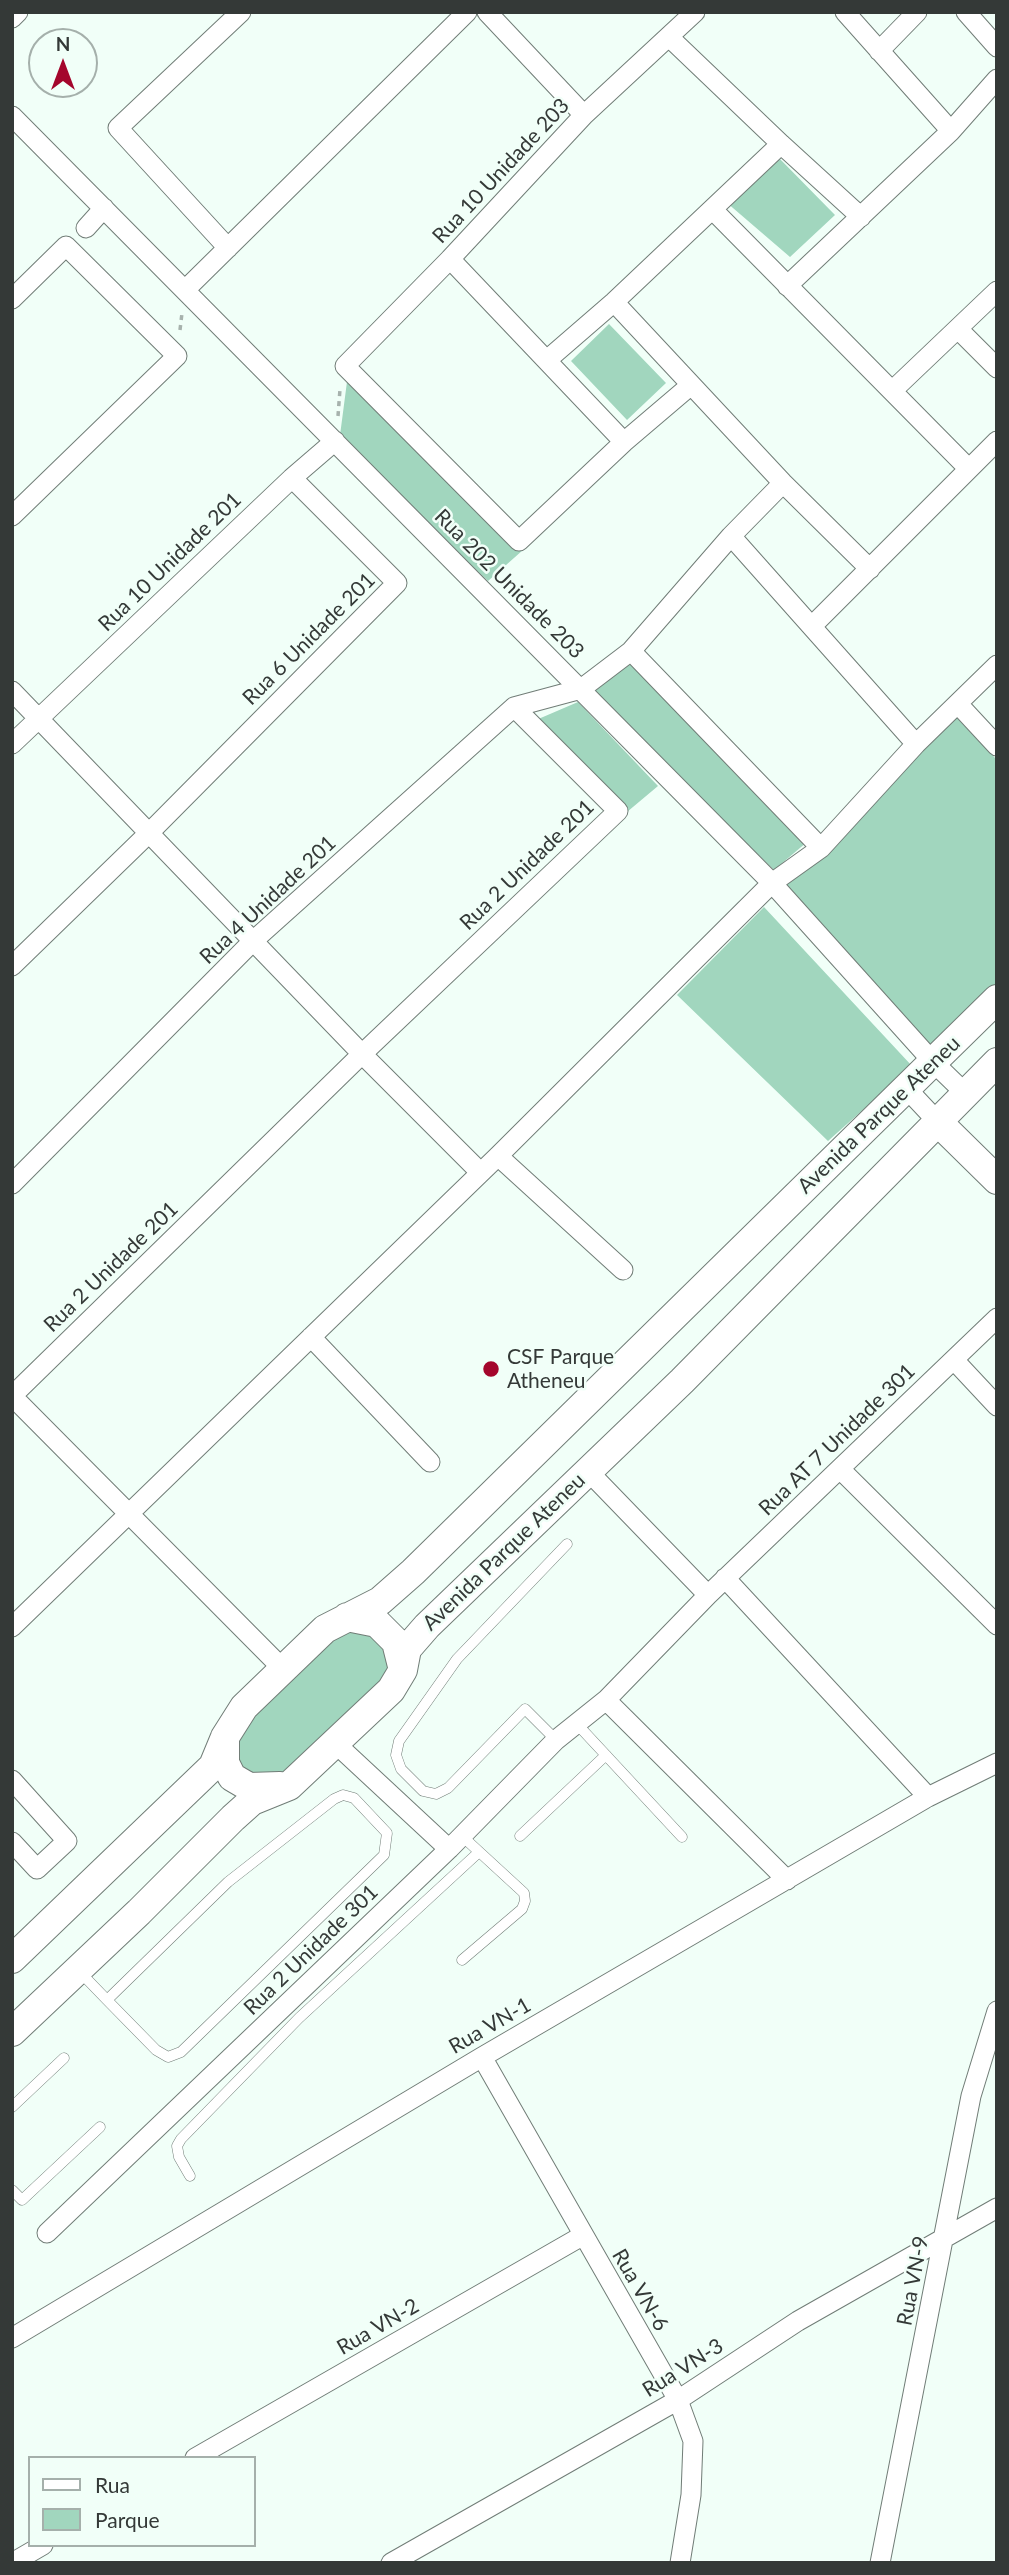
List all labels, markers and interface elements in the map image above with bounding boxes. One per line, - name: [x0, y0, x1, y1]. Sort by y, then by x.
- north arrow: [28, 28, 98, 98]
- text: N: [56, 32, 70, 55]
- street label: Rua 10 Unidade 203: [427, 93, 575, 249]
- street label: Rua 10 Unidade 201: [93, 487, 247, 637]
- street label: Rua 202 Unidade 203: [429, 504, 589, 664]
- street label: Rua 6 Unidade 201: [238, 568, 380, 710]
- street label: Rua 2 Unidade 201: [455, 795, 599, 935]
- street label: Rua 4 Unidade 201: [195, 831, 341, 969]
- street label: Avenida Parque Ateneu: [793, 1031, 965, 1199]
- street label: Rua 2 Unidade 201: [39, 1197, 183, 1337]
- place label: CSF Parque Atheneu: [507, 1344, 614, 1394]
- marker: CSF Parque Atheneu: [481, 1359, 501, 1379]
- street label: Rua AT 7 Unidade 301: [754, 1359, 920, 1521]
- street label: Avenida Parque Ateneu: [418, 1468, 590, 1636]
- street label: Rua 2 Unidade 301: [239, 1880, 383, 2020]
- street label: Rua VN-1: [445, 1992, 535, 2060]
- street label: Rua VN-9: [892, 2234, 934, 2328]
- street label: Rua VN-6: [606, 2245, 674, 2335]
- street label: Rua VN-2: [333, 2293, 423, 2361]
- street label: Rua VN-3: [638, 2333, 728, 2403]
- legend: [28, 2456, 256, 2547]
- text: Rua: [95, 2472, 130, 2497]
- text: Parque: [95, 2507, 160, 2532]

